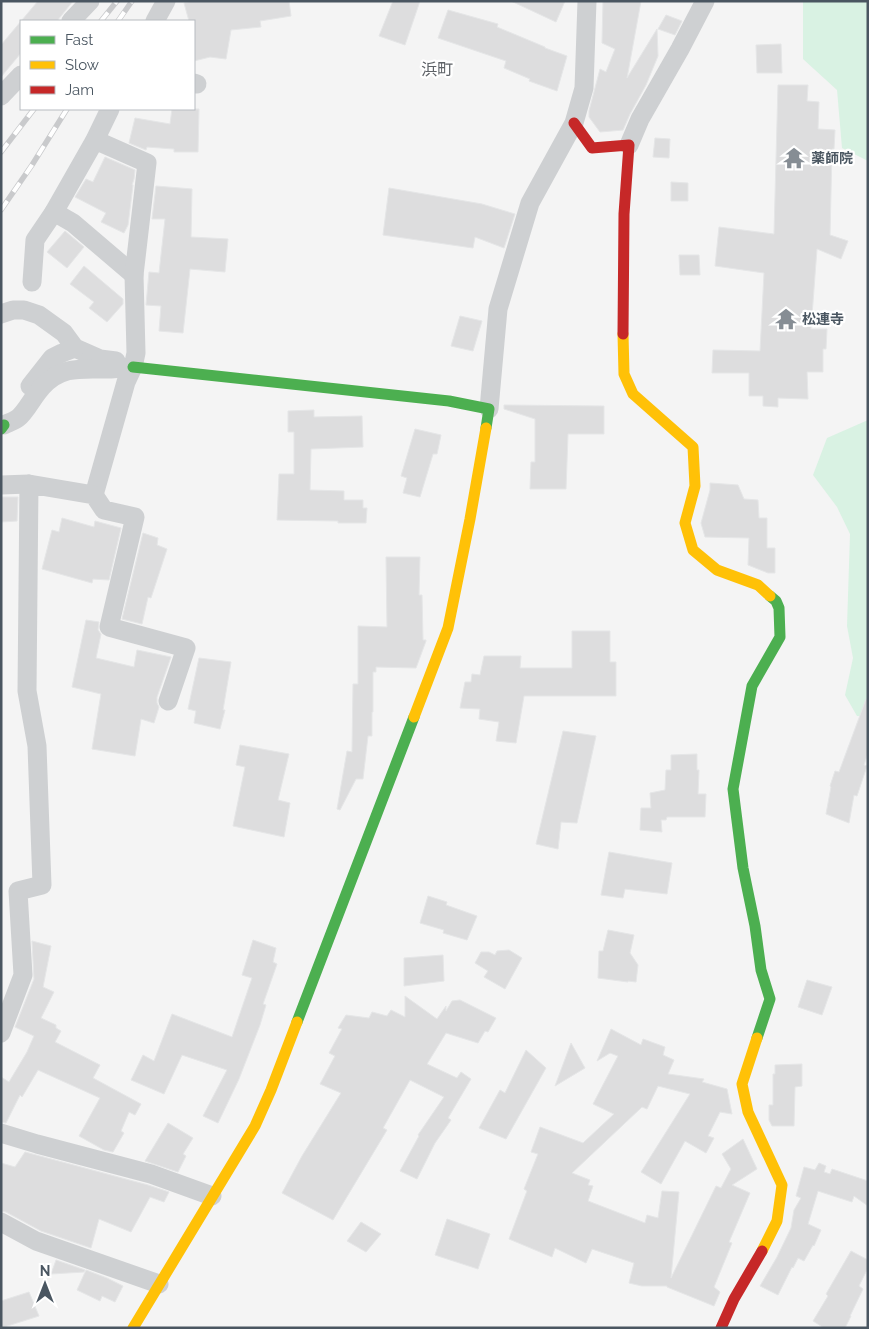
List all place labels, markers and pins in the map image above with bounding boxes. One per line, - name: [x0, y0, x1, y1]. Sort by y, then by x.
- temple icon: 薬師院: [781, 145, 807, 171]
- place label: 薬師院: [811, 150, 853, 166]
- temple icon: 松連寺: [773, 306, 799, 332]
- place label: 松連寺: [802, 311, 844, 327]

